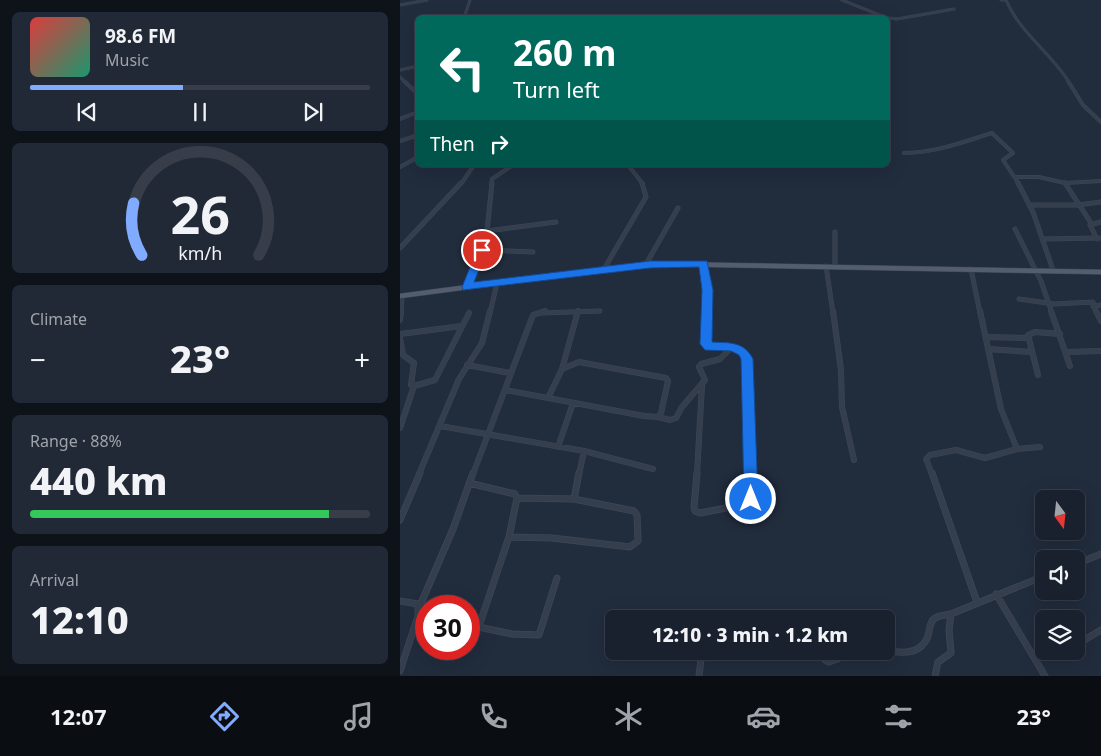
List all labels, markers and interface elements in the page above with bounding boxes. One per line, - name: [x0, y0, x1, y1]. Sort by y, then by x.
- text: 98.6 FM: [105, 23, 176, 49]
- text: 260 m: [513, 29, 616, 76]
- icon: left: [430, 35, 495, 100]
- text: Music: [105, 49, 149, 71]
- text: Turn left: [513, 74, 600, 104]
- icon: previous: [73, 98, 101, 126]
- icon: pause: [186, 98, 214, 126]
- icon: next: [299, 98, 327, 126]
- icon: right: [485, 130, 513, 158]
- text: Then: [430, 131, 475, 157]
- text: 26: [170, 178, 230, 249]
- pin: [461, 229, 503, 271]
- icon: arrive: [468, 236, 496, 264]
- text: km/h: [178, 241, 222, 265]
- text: Climate: [30, 308, 87, 330]
- text: 23°: [170, 332, 230, 384]
- text: −: [30, 340, 46, 378]
- text: +: [354, 340, 370, 378]
- text: Range · 88%: [30, 430, 122, 452]
- text: 440 km: [30, 454, 168, 506]
- position arrow: [724, 472, 776, 524]
- north arrow: [1035, 490, 1085, 540]
- map controls: [1035, 490, 1085, 660]
- button: sound: [1035, 550, 1085, 600]
- text: Arrival: [30, 569, 79, 591]
- text: 12:10: [30, 593, 129, 645]
- speed limit sign: 30: [415, 595, 480, 660]
- button: layers: [1035, 610, 1085, 660]
- text: 12:10 · 3 min · 1.2 km: [652, 622, 848, 648]
- icon: directions: [207, 699, 242, 734]
- icon: music: [341, 699, 376, 734]
- icon: phone: [476, 699, 511, 734]
- icon: climate: [611, 699, 646, 734]
- icon: car: [746, 699, 781, 734]
- icon: filters: [881, 699, 916, 734]
- text: 12:07: [50, 701, 107, 731]
- text: 23°: [1016, 701, 1051, 731]

